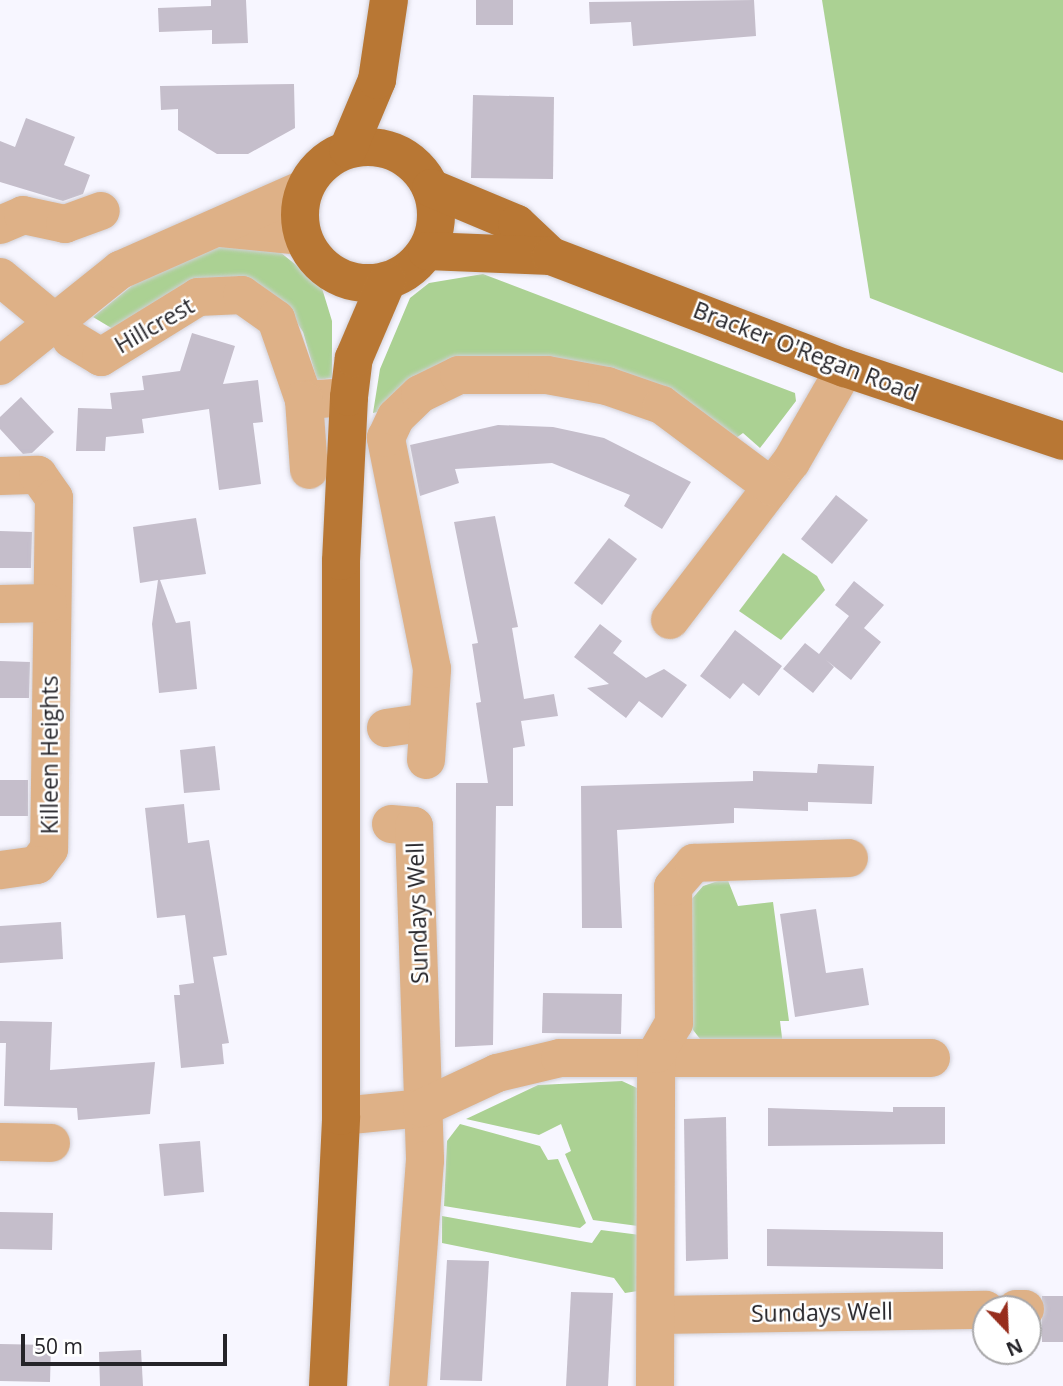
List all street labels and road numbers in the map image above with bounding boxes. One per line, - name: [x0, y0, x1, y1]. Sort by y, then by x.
- street label: Hillcrest: [109, 291, 199, 359]
- street label: Bracker O'Regan Road: [690, 295, 922, 407]
- street label: Killeen Heights: [35, 676, 63, 834]
- street label: Sundays Well: [401, 842, 433, 984]
- street label: Sundays Well: [751, 1297, 893, 1327]

